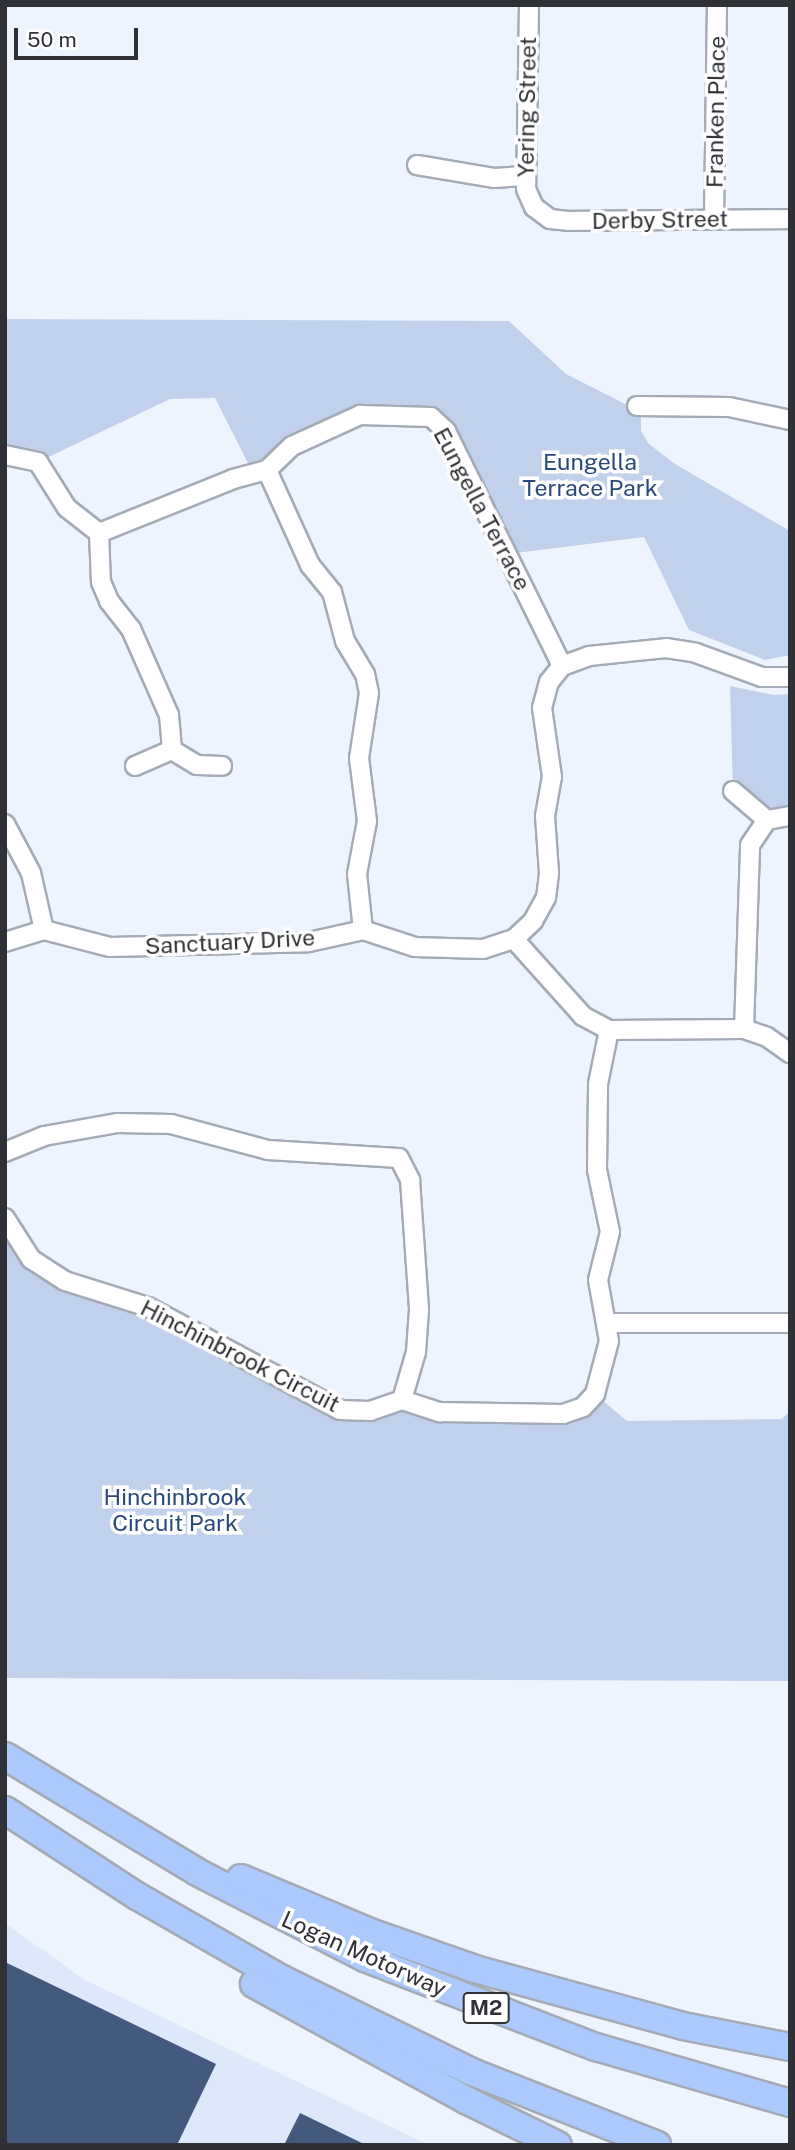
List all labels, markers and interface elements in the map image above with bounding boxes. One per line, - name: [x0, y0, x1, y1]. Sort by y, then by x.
- scale bar: [18, 14, 142, 58]
- text: 50 m: [27, 27, 77, 52]
- street label: Yering Street: [512, 36, 542, 178]
- street label: Franken Place: [701, 36, 731, 188]
- street label: Derby Street: [591, 205, 729, 235]
- street label: Eungella Terrace: [427, 423, 537, 595]
- park label: Eungella Terrace Park: [522, 448, 658, 502]
- street label: Sanctuary Drive: [144, 924, 316, 960]
- street label: Hinchinbrook Circuit: [136, 1294, 344, 1418]
- park label: Hinchinbrook Circuit Park: [104, 1483, 246, 1537]
- street label: Logan Motorway: [277, 1905, 451, 2003]
- road number: M2: [462, 1990, 510, 2025]

